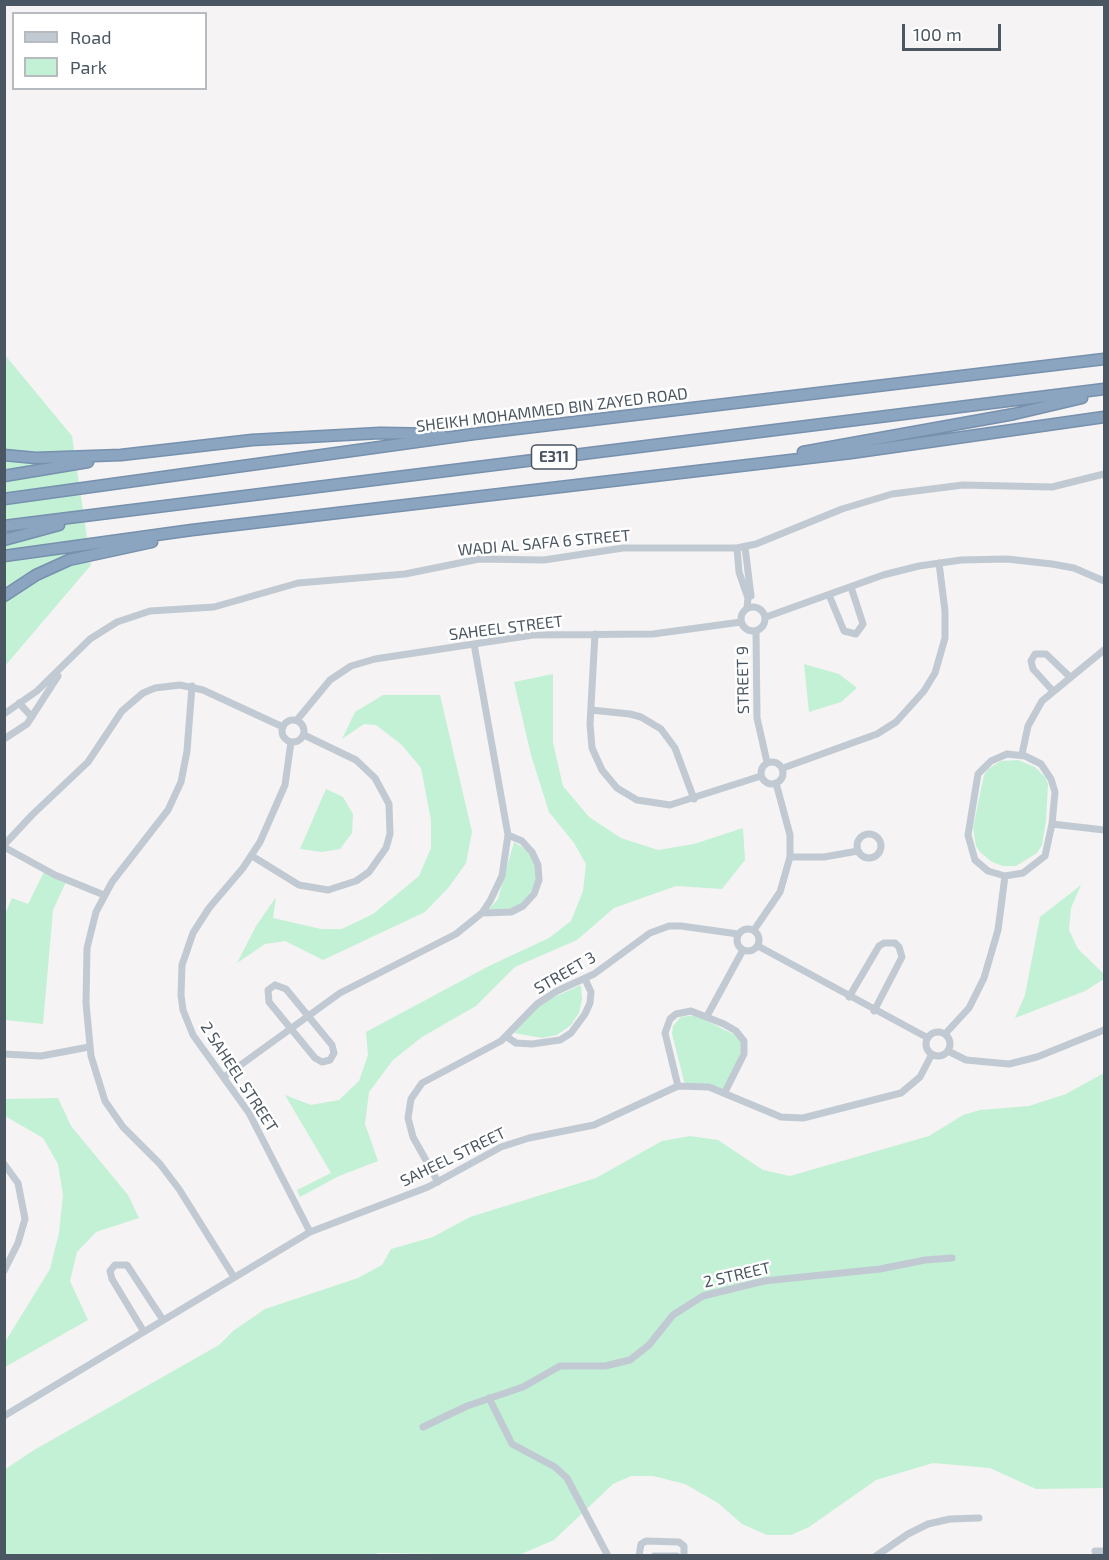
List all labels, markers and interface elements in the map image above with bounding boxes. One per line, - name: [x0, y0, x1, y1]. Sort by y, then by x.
- legend: [12, 12, 207, 90]
- scale bar: [905, 12, 1004, 50]
- text: 100 m: [913, 23, 962, 45]
- text: Road: [70, 26, 111, 48]
- text: Park: [70, 56, 107, 78]
- street label: SHEIKH MOHAMMED BIN ZAYED ROAD: [415, 384, 689, 436]
- road number: E311: [532, 445, 576, 469]
- street label: WADI AL SAFA 6 STREET: [457, 526, 631, 560]
- street label: SAHEEL STREET: [448, 611, 564, 645]
- street label: STREET 9: [733, 646, 753, 714]
- street label: STREET 3: [531, 948, 599, 998]
- street label: 2 SAHEEL STREET: [196, 1018, 282, 1136]
- street label: SAHEEL STREET: [397, 1123, 509, 1191]
- street label: 2 STREET: [702, 1258, 772, 1292]

